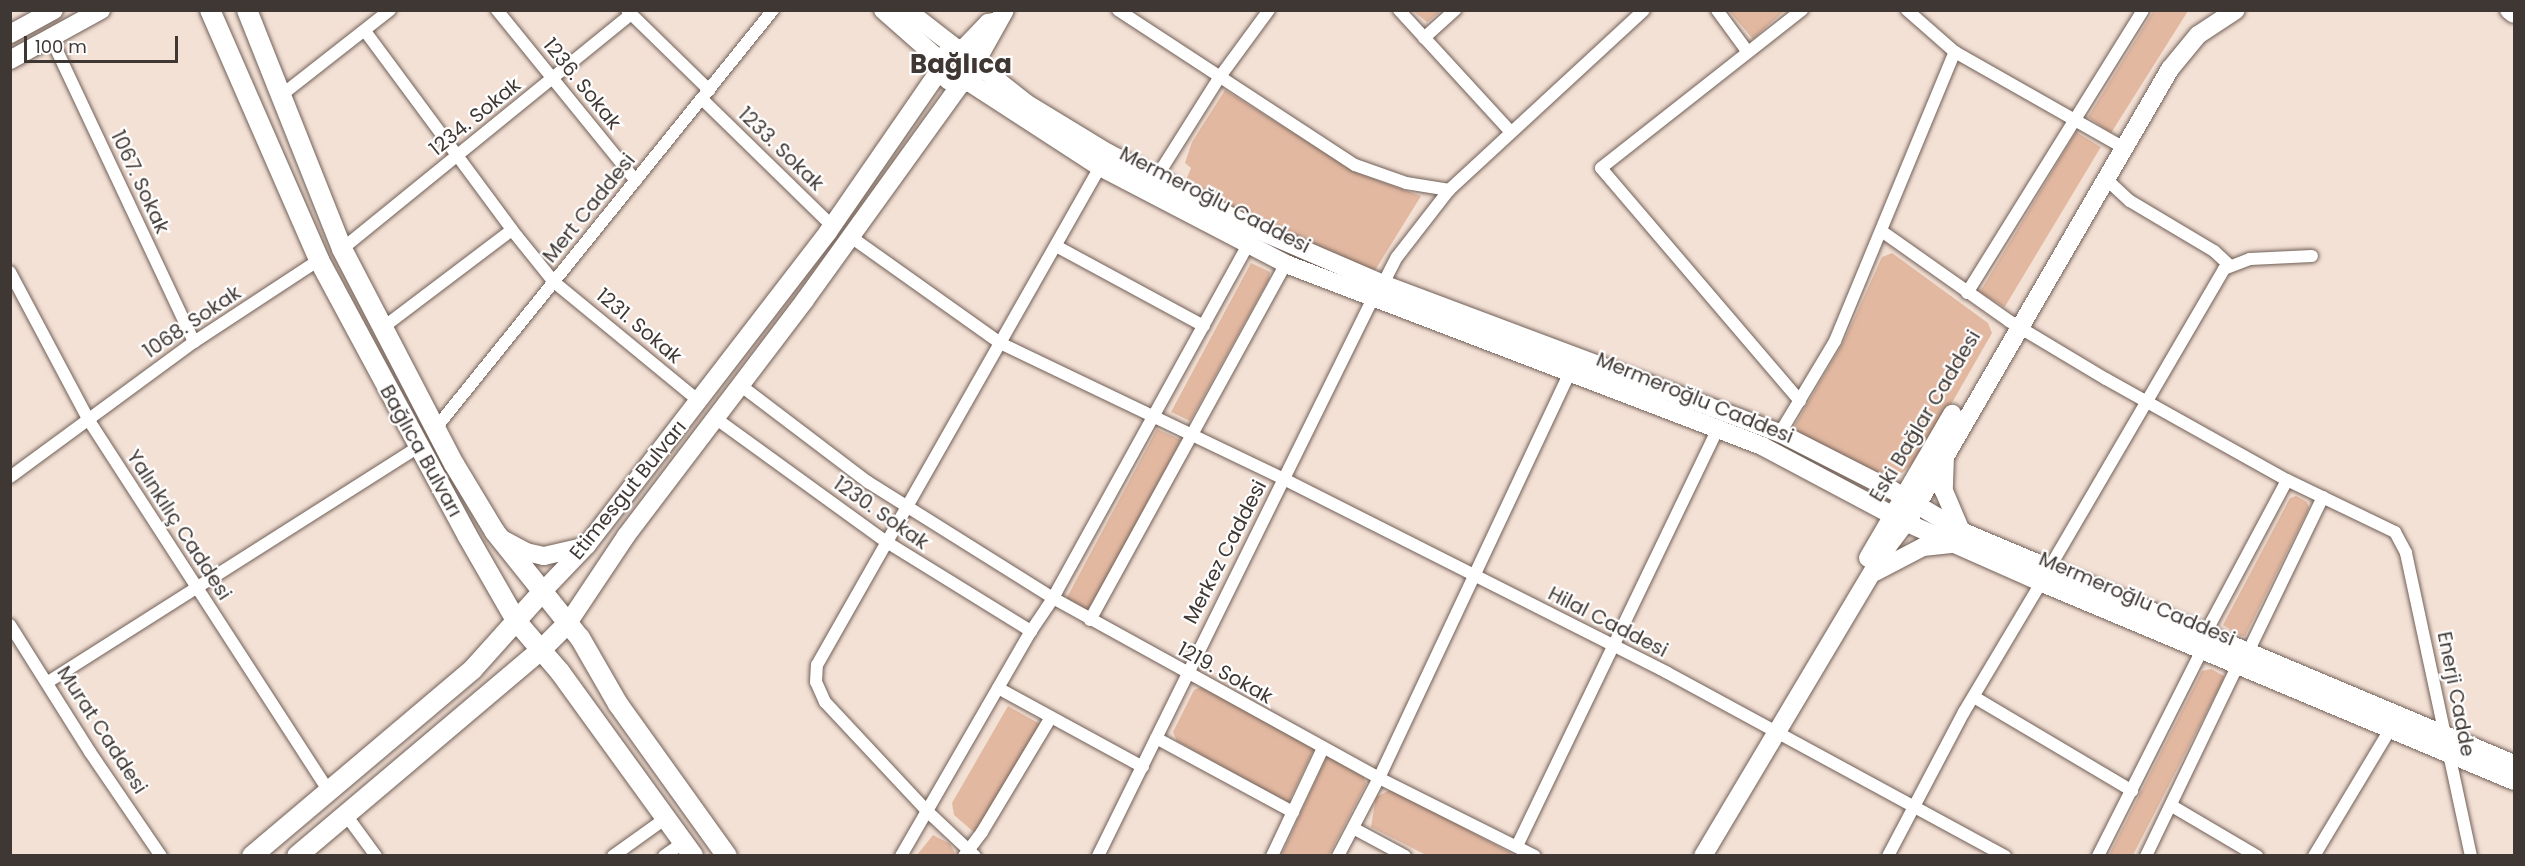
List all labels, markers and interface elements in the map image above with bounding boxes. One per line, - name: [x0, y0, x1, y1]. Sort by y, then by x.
- scale bar: [27, 24, 182, 62]
- street label: 1236. Sokak: [538, 33, 626, 135]
- text: 100 m: [35, 34, 87, 59]
- district label: Bağlıca: [910, 49, 1012, 81]
- street label: 1234. Sokak: [425, 73, 525, 161]
- street label: 1233. Sokak: [733, 102, 829, 196]
- street label: 1067. Sokak: [106, 127, 174, 237]
- street label: Mermeroğlu Caddesi: [1116, 141, 1314, 259]
- street label: Mert Caddesi: [538, 149, 640, 267]
- street label: 1068. Sokak: [139, 281, 245, 363]
- street label: 1231. Sokak: [591, 283, 687, 369]
- street label: Eski Bağlar Caddesi: [1864, 326, 1986, 506]
- street label: Mermeroğlu Caddesi: [1593, 347, 1797, 449]
- street label: Bağlıca Bulvarı: [375, 381, 467, 521]
- street label: Etimesgut Bulvarı: [565, 416, 691, 564]
- street label: Yalınkılıç Caddesi: [122, 445, 236, 605]
- street label: 1230. Sokak: [829, 471, 933, 555]
- street label: Merkez Caddesi: [1178, 476, 1272, 628]
- street label: Mermeroğlu Caddesi: [2035, 547, 2239, 651]
- street label: Hilal Caddesi: [1544, 582, 1672, 662]
- street label: Enerji Cadde: [2432, 630, 2480, 758]
- street label: 1219. Sokak: [1173, 637, 1277, 709]
- street label: Murat Caddesi: [52, 662, 152, 798]

